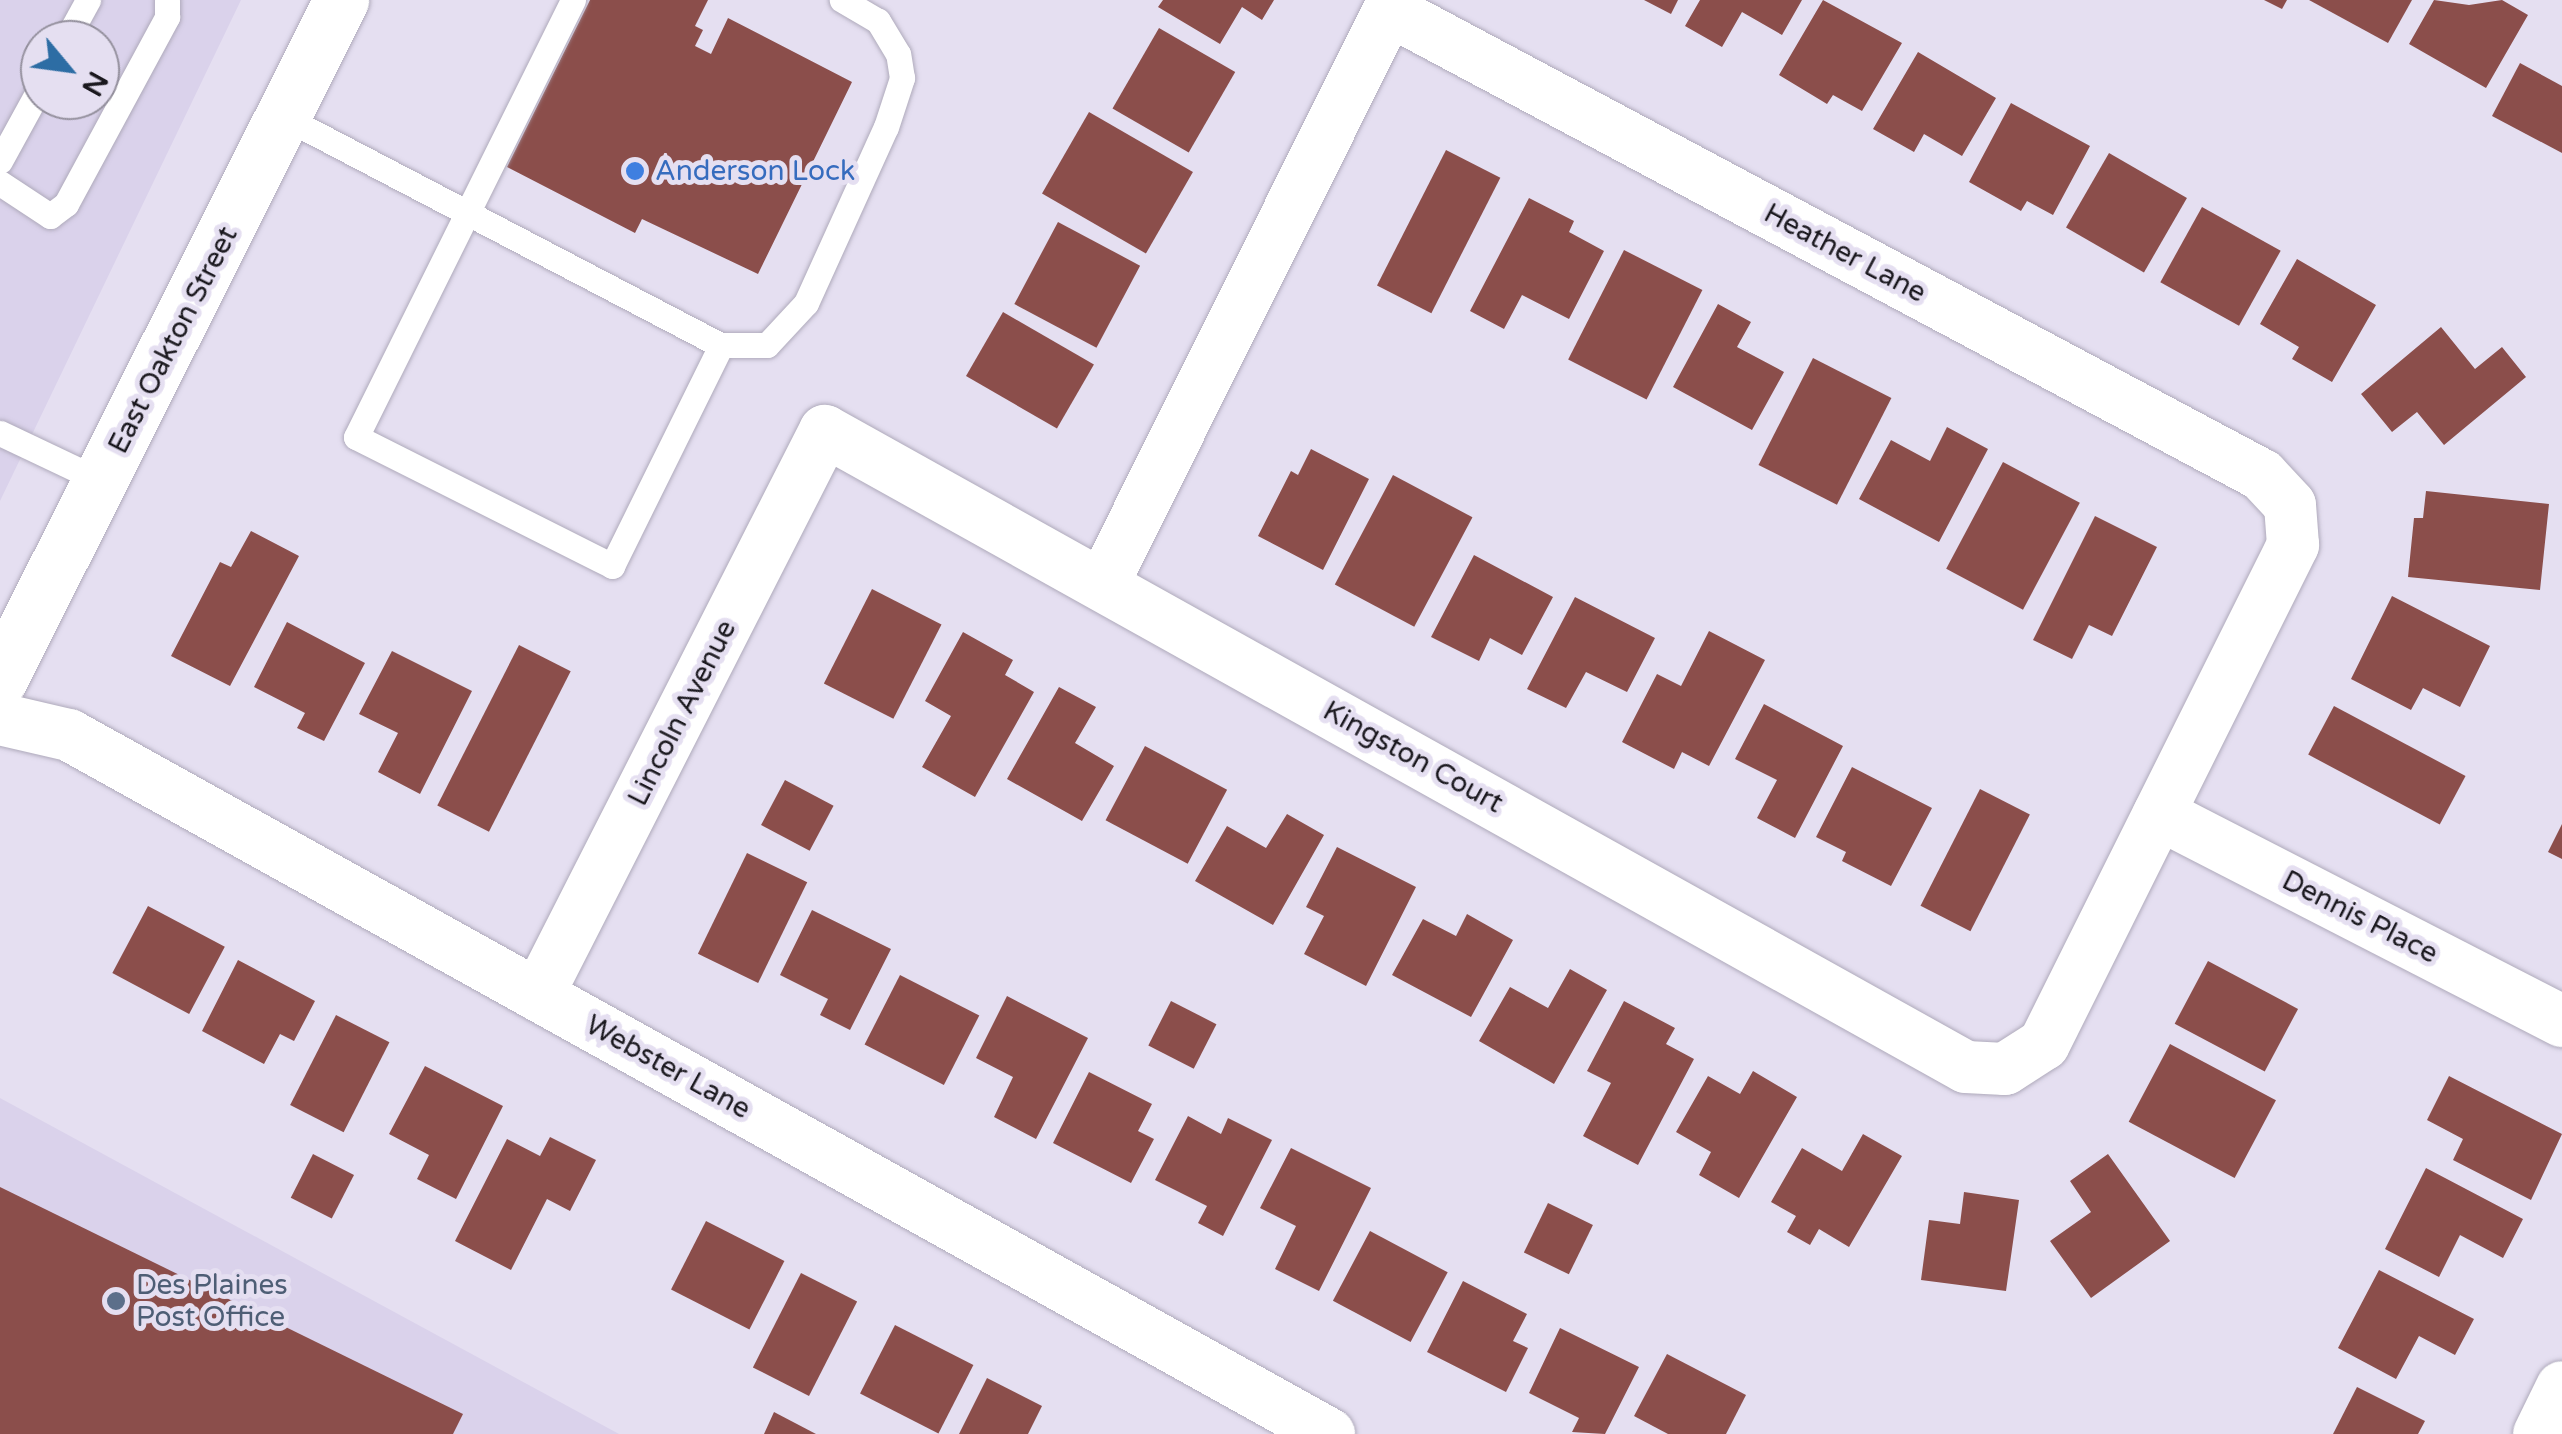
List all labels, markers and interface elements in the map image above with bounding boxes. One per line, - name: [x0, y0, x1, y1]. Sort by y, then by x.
- north arrow: [20, 20, 120, 120]
- text: N: [74, 65, 115, 102]
- place label: Anderson Lock: [655, 154, 855, 188]
- marker: Anderson Lock: [624, 160, 646, 182]
- street label: Heather Lane: [1758, 196, 1932, 310]
- street label: East Oakton Street: [101, 221, 245, 459]
- street label: Lincoln Avenue: [621, 615, 743, 811]
- street label: Kingston Court: [1317, 694, 1509, 820]
- street label: Dennis Place: [2277, 863, 2443, 971]
- street label: Webster Lane: [580, 1008, 756, 1126]
- place label: Des Plaines Post Office: [136, 1268, 288, 1334]
- marker: Des Plaines Post Office: [105, 1290, 127, 1312]

